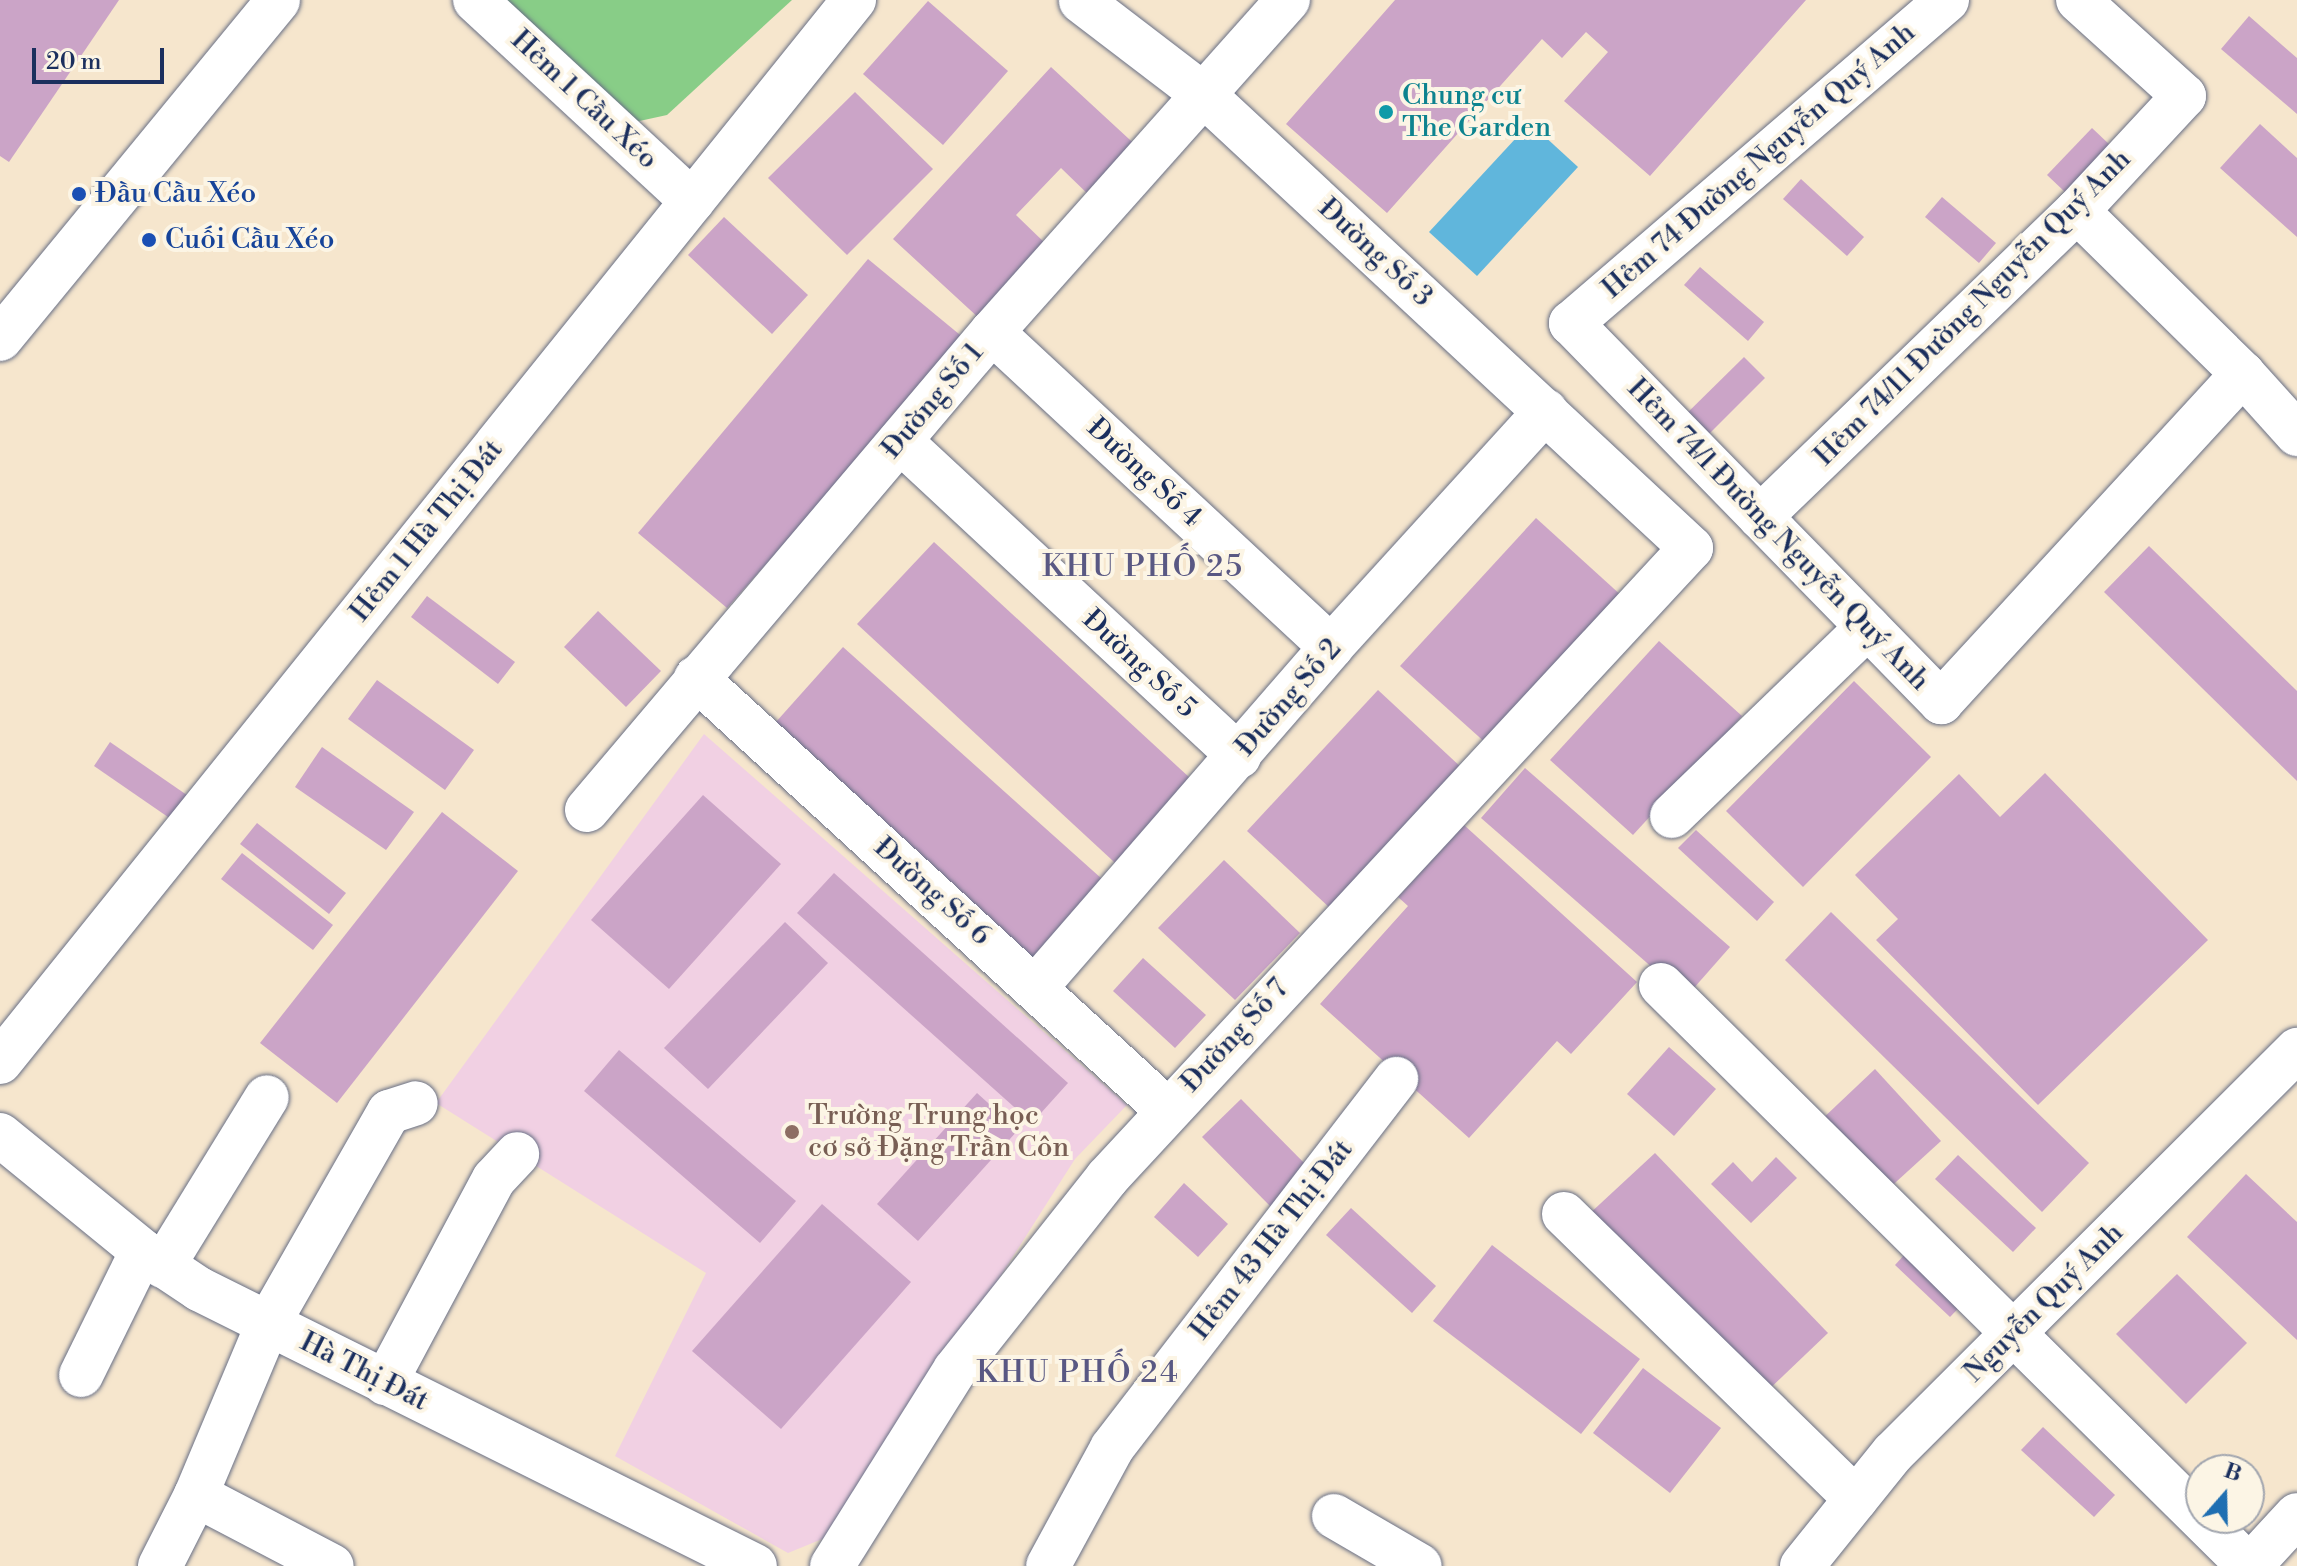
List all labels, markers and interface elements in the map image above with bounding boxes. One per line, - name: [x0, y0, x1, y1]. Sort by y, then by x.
- street label: Hẻm 74 Đường Nguyễn Quý Anh: [1596, 16, 1922, 306]
- street label: Hẻm 1 Cầu Xéo: [504, 24, 664, 176]
- scale bar: [36, 32, 168, 82]
- text: 20 m: [46, 47, 102, 77]
- place label: Chung cư The Garden: [1402, 79, 1551, 145]
- marker: Chung cư The Garden: [1377, 103, 1395, 121]
- street label: Hẻm 74/11 Đường Nguyễn Quý Anh: [1808, 143, 2138, 473]
- place label: Đầu Cầu Xéo: [95, 177, 256, 211]
- marker: Đầu Cầu Xéo: [70, 185, 88, 203]
- street label: Đường Số 3: [1311, 192, 1439, 314]
- place label: Cuối Cầu Xéo: [165, 223, 334, 257]
- marker: Cuối Cầu Xéo: [140, 231, 158, 249]
- street label: Đường Số 1: [875, 337, 991, 465]
- street label: Hẻm 74/1 Đường Nguyễn Quý Anh: [1620, 372, 1936, 698]
- street label: Đường Số 4: [1080, 411, 1208, 535]
- street label: Hẻm 1 Hà Thị Đát: [344, 433, 510, 629]
- district label: KHU PHỐ 25: [1042, 549, 1244, 585]
- street label: Đường Số 5: [1075, 603, 1203, 725]
- street label: Đường Số 2: [1229, 633, 1349, 763]
- street label: Đường Số 6: [867, 831, 997, 953]
- street label: Đường Số 7: [1174, 973, 1296, 1099]
- place label: Trường Trung học cơ sở Đặng Trần Côn: [808, 1099, 1069, 1165]
- marker: Trường Trung học cơ sở Đặng Trần Côn: [783, 1123, 801, 1141]
- street label: Hẻm 43 Hà Thị Đát: [1184, 1134, 1360, 1346]
- street label: Nguyễn Quý Anh: [1958, 1217, 2130, 1389]
- street label: Hà Thị Đát: [294, 1325, 434, 1419]
- district label: KHU PHỐ 24: [976, 1355, 1180, 1391]
- north arrow: [2185, 1454, 2265, 1534]
- text: B: [2220, 1457, 2245, 1488]

